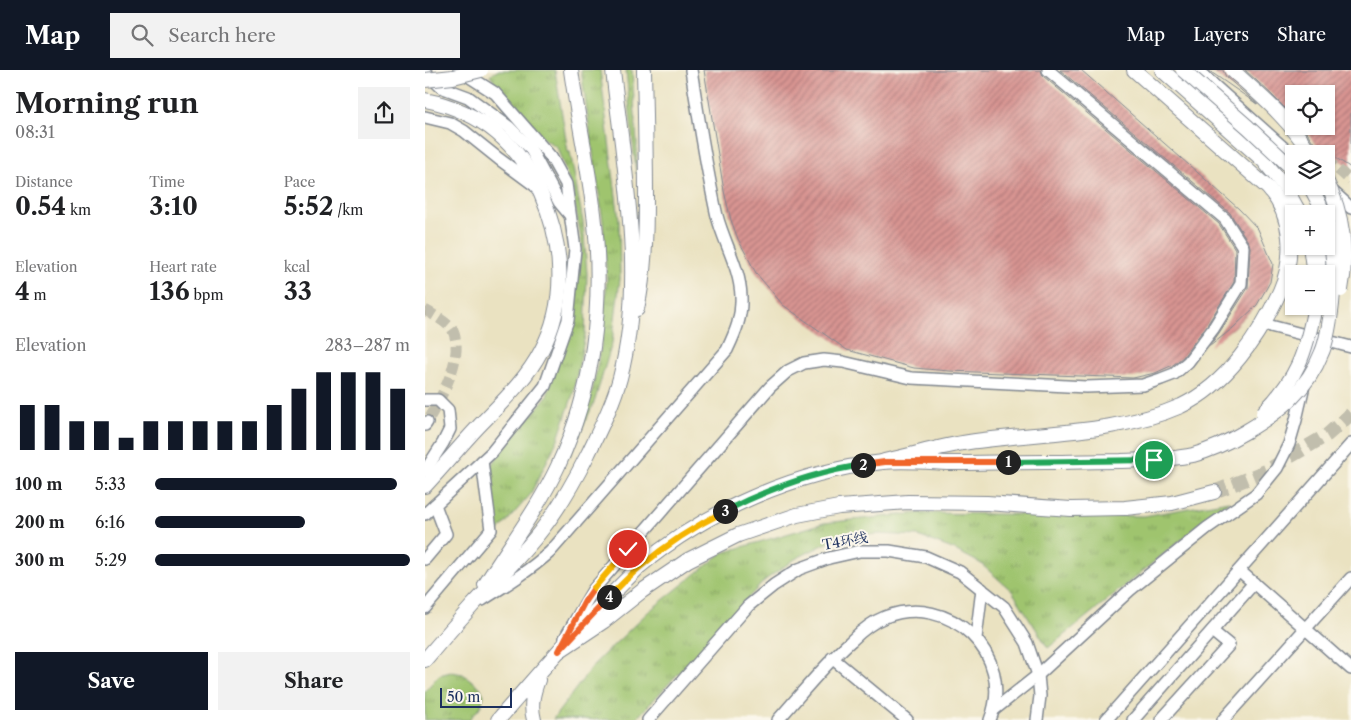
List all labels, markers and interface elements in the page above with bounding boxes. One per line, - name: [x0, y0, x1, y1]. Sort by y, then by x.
- search box: [110, 13, 460, 58]
- text: Map: [25, 21, 80, 50]
- icon: search: [128, 21, 156, 49]
- text: Search here: [168, 24, 276, 47]
- text: Map: [1127, 24, 1165, 46]
- text: Layers: [1193, 24, 1249, 46]
- text: Share: [1277, 24, 1326, 46]
- map controls: [1285, 85, 1335, 315]
- button: locate: [1285, 85, 1335, 135]
- text: Morning run: [15, 86, 199, 120]
- button: share: [358, 87, 410, 139]
- text: 08:31: [15, 122, 55, 142]
- button: layers: [1285, 145, 1335, 195]
- text: Distance: [15, 173, 73, 191]
- text: Time: [149, 173, 185, 191]
- text: Pace: [284, 173, 315, 191]
- text: 0.54: [15, 191, 66, 222]
- text: 3:10: [149, 191, 198, 222]
- text: 5:52: [284, 191, 333, 222]
- text: km: [66, 201, 91, 219]
- text: /km: [333, 201, 363, 219]
- button: +: [1285, 205, 1335, 255]
- text: Elevation: [15, 258, 78, 276]
- text: Heart rate: [149, 258, 217, 276]
- text: kcal: [284, 258, 310, 276]
- button: −: [1285, 265, 1335, 315]
- text: 4: [15, 276, 30, 307]
- text: 136: [149, 276, 190, 307]
- text: 33: [284, 276, 312, 307]
- text: m: [30, 286, 47, 304]
- text: bpm: [190, 286, 224, 304]
- text: Elevation: [15, 335, 86, 355]
- text: 283–287 m: [325, 335, 410, 355]
- pin: [1133, 439, 1175, 481]
- icon: arrive: [1140, 446, 1168, 474]
- pin: 1: [995, 450, 1021, 474]
- pin: 2: [851, 452, 875, 478]
- text: 1: [1005, 453, 1012, 471]
- text: 2: [859, 456, 868, 474]
- text: 100 m: [15, 474, 62, 494]
- text: 5:33: [95, 474, 126, 494]
- pin: 3: [713, 498, 737, 524]
- text: 3: [722, 502, 729, 520]
- text: 200 m: [15, 512, 65, 532]
- text: 6:16: [95, 512, 125, 532]
- pin: [607, 528, 649, 570]
- street label: T4环线: [821, 528, 869, 554]
- icon: check: [614, 535, 642, 563]
- text: 300 m: [15, 550, 64, 570]
- text: 5:29: [95, 550, 127, 570]
- pin: 4: [597, 584, 621, 610]
- text: 4: [605, 588, 614, 606]
- button: Save: [15, 652, 208, 710]
- button: Share: [218, 652, 410, 710]
- scale bar: [440, 685, 513, 708]
- text: 50 m: [447, 688, 480, 706]

